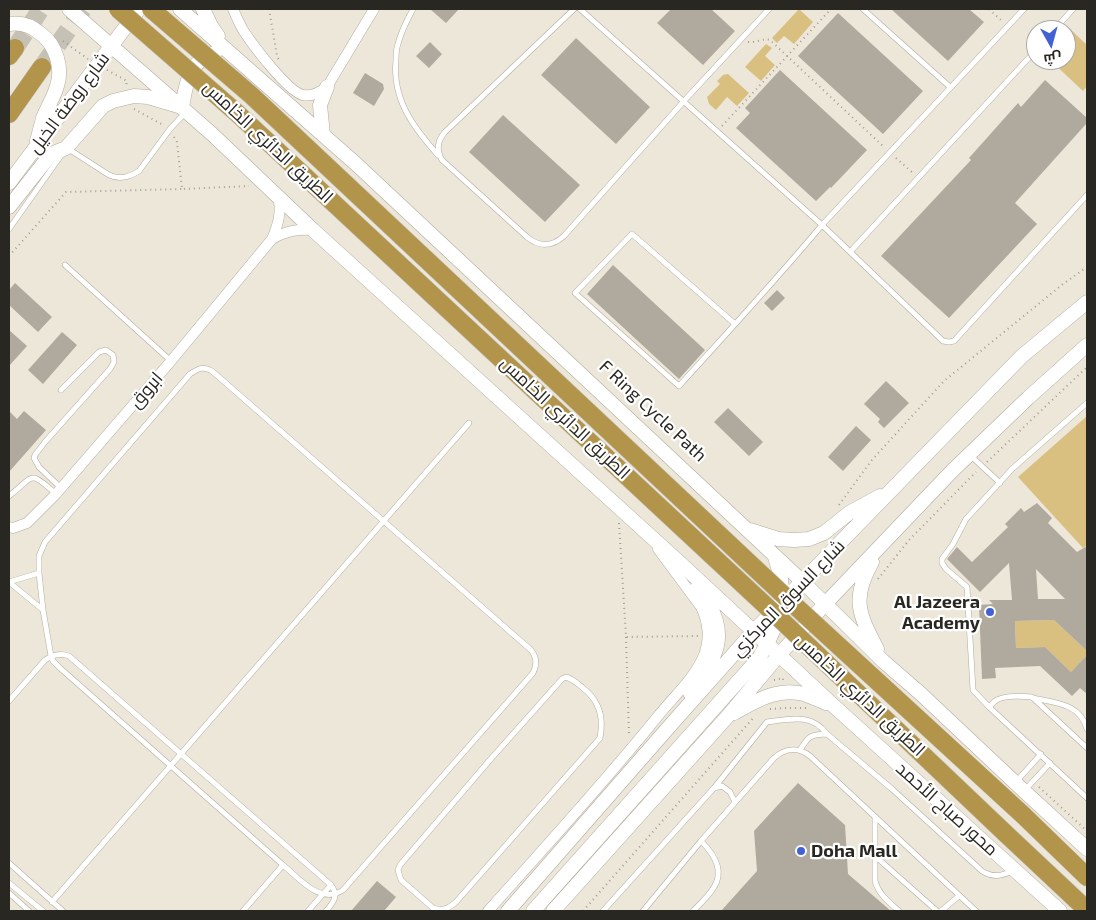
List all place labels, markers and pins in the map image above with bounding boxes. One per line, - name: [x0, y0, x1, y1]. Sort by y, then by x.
- place label: Al Jazeera Academy: [894, 591, 980, 634]
- marker: Al Jazeera Academy: [984, 606, 996, 618]
- place label: Doha Mall: [811, 840, 897, 862]
- marker: Doha Mall: [795, 845, 807, 857]

